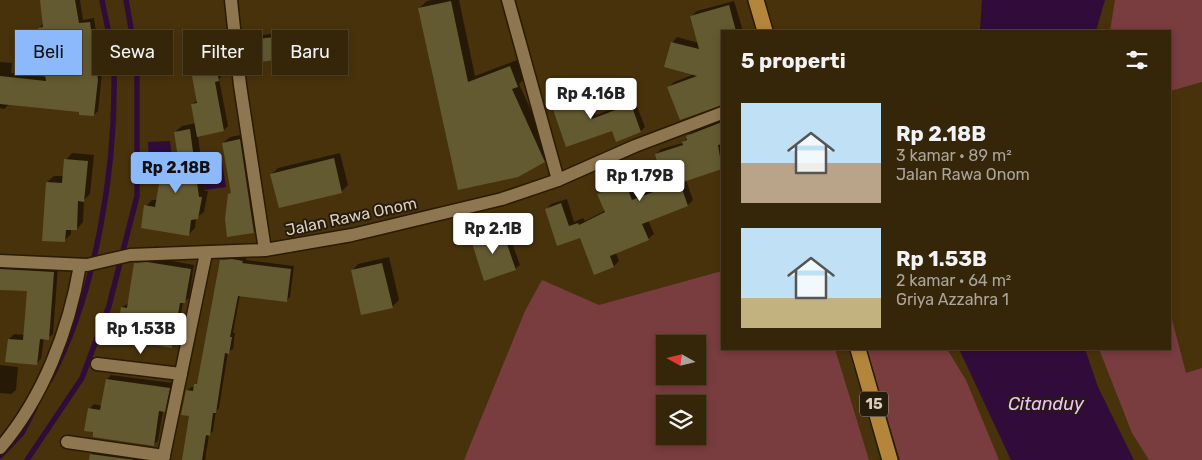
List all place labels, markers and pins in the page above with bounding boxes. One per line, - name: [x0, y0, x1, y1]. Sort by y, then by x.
- pin: Rp 4.16B: [539, 78, 643, 120]
- pin: Rp 2.18B: [124, 152, 228, 194]
- pin: Rp 1.79B: [588, 160, 692, 202]
- pin: Rp 2.1B: [447, 212, 539, 255]
- pin: Rp 1.53B: [89, 312, 193, 355]

